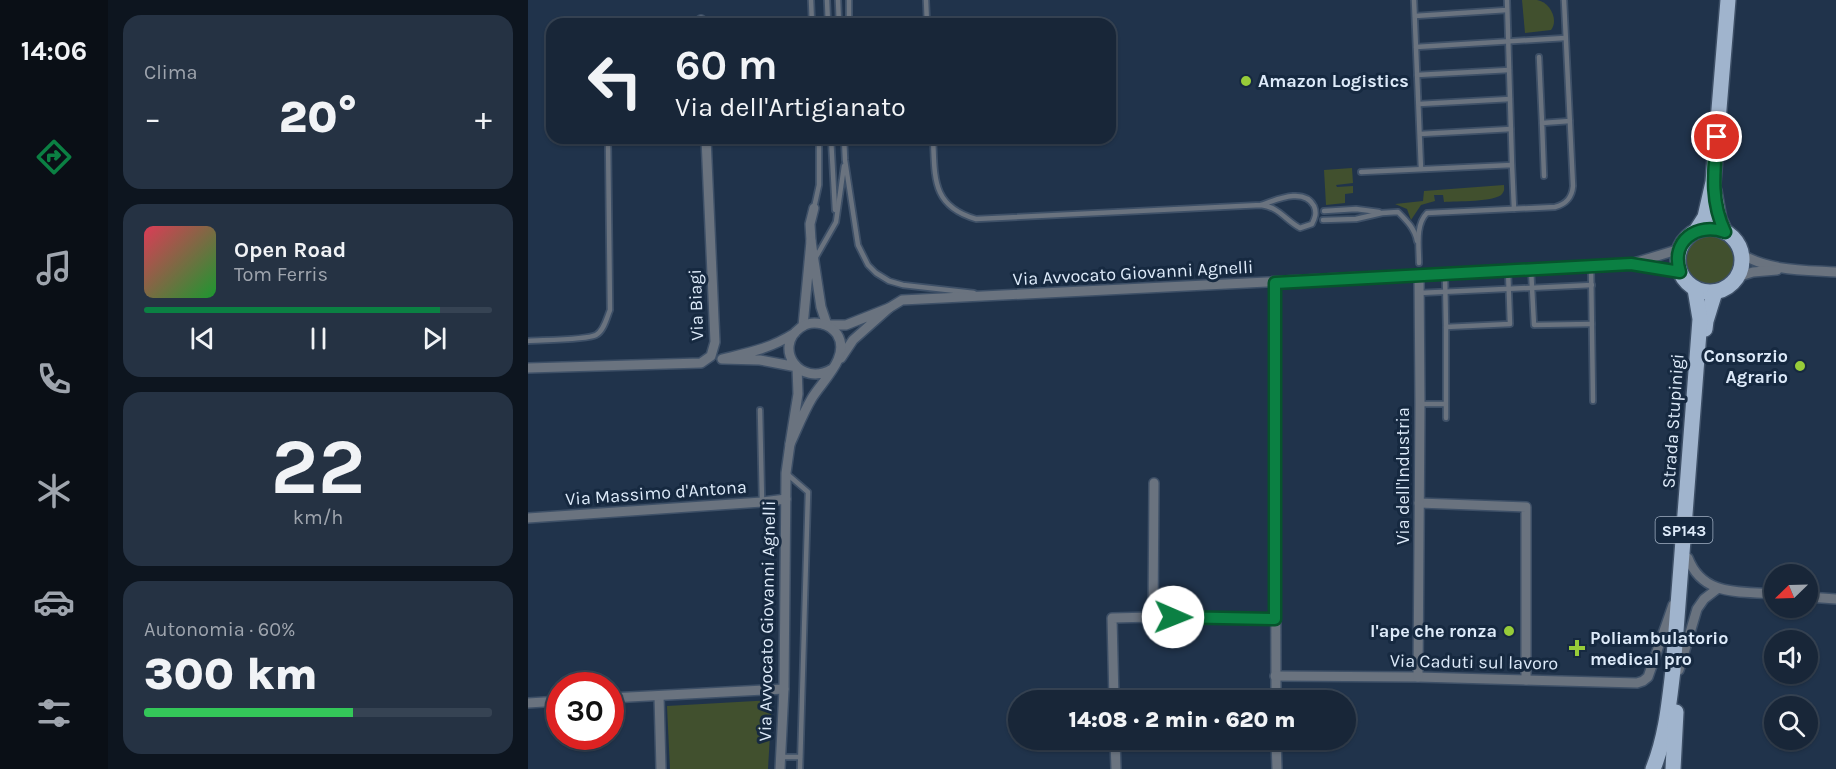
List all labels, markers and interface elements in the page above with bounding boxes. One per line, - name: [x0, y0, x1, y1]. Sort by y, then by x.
- text: 14:06: [21, 35, 87, 67]
- text: 60 m: [675, 40, 778, 90]
- icon: left: [576, 42, 654, 120]
- text: Clima: [144, 61, 198, 84]
- place label: Amazon Logistics: [1258, 70, 1409, 92]
- marker: Amazon Logistics: [1239, 74, 1253, 88]
- text: 20°: [279, 91, 357, 143]
- text: Via dell'Artigianato: [675, 91, 906, 123]
- text: −: [144, 99, 161, 137]
- text: +: [475, 99, 492, 137]
- pin: [1691, 111, 1742, 162]
- icon: arrive: [1700, 120, 1733, 153]
- icon: directions: [33, 136, 75, 178]
- text: Open Road: [234, 237, 346, 263]
- icon: music: [33, 247, 75, 289]
- street label: Via Avvocato Giovanni Agnelli: [1012, 256, 1254, 290]
- text: Tom Ferris: [234, 263, 328, 286]
- street label: Via Biagi: [684, 269, 708, 341]
- icon: previous: [186, 322, 219, 355]
- icon: pause: [302, 322, 335, 355]
- icon: next: [418, 322, 451, 355]
- place label: Consorzio Agrario: [1703, 345, 1788, 388]
- street label: Strada Stupinigi: [1657, 353, 1689, 489]
- icon: phone: [33, 358, 75, 400]
- marker: Consorzio Agrario: [1793, 359, 1807, 373]
- street label: Via dell'Industria: [1392, 407, 1414, 545]
- text: 22: [271, 421, 365, 513]
- icon: climate: [33, 470, 75, 512]
- street label: Via Massimo d'Antona: [565, 476, 747, 510]
- street label: Via Avvocato Giovanni Agnelli: [754, 500, 780, 742]
- text: km/h: [293, 506, 343, 529]
- road number: SP143: [1656, 517, 1712, 543]
- north arrow: [1764, 564, 1818, 618]
- map controls: [1764, 564, 1818, 750]
- icon: car: [33, 581, 75, 623]
- position arrow: [1141, 585, 1205, 649]
- text: Autonomia · 60%: [144, 618, 296, 641]
- place label: l'ape che ronza: [1370, 620, 1497, 642]
- marker: l'ape che ronza: [1502, 624, 1516, 638]
- place label: Poliambulatorio medical pro: [1590, 627, 1728, 670]
- button: sound: [1764, 630, 1818, 684]
- marker: Poliambulatorio medical pro: [1568, 639, 1586, 657]
- text: 300 km: [144, 648, 318, 700]
- street label: Via Caduti sul lavoro: [1390, 650, 1558, 674]
- speed limit sign: 30: [546, 672, 624, 750]
- icon: filters: [33, 692, 75, 734]
- button: search: [1764, 696, 1818, 750]
- text: 14:08 · 2 min · 620 m: [1069, 707, 1295, 733]

